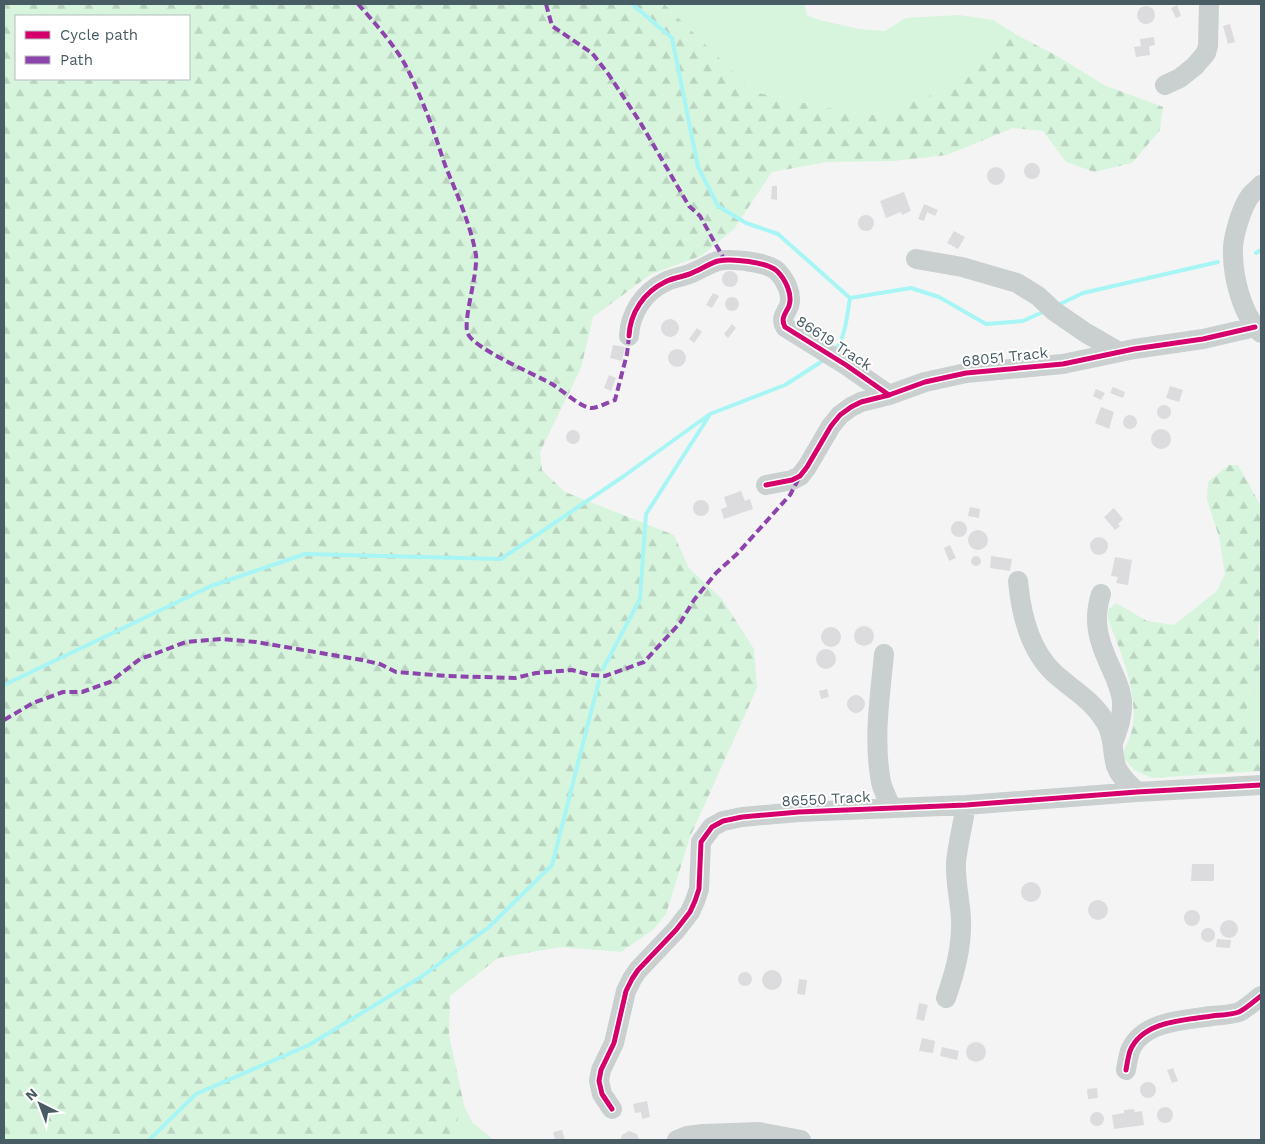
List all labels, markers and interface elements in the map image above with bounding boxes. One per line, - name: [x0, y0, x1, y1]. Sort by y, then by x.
- legend: [15, 15, 190, 80]
- text: Cycle path: [60, 26, 138, 44]
- text: Path: [60, 51, 93, 69]
- street label: 86619 Track: [793, 312, 876, 374]
- street label: 68051 Track: [961, 343, 1049, 370]
- street label: 86550 Track: [781, 788, 871, 810]
- north arrow: [15, 1079, 65, 1129]
- text: N: [22, 1085, 41, 1104]

